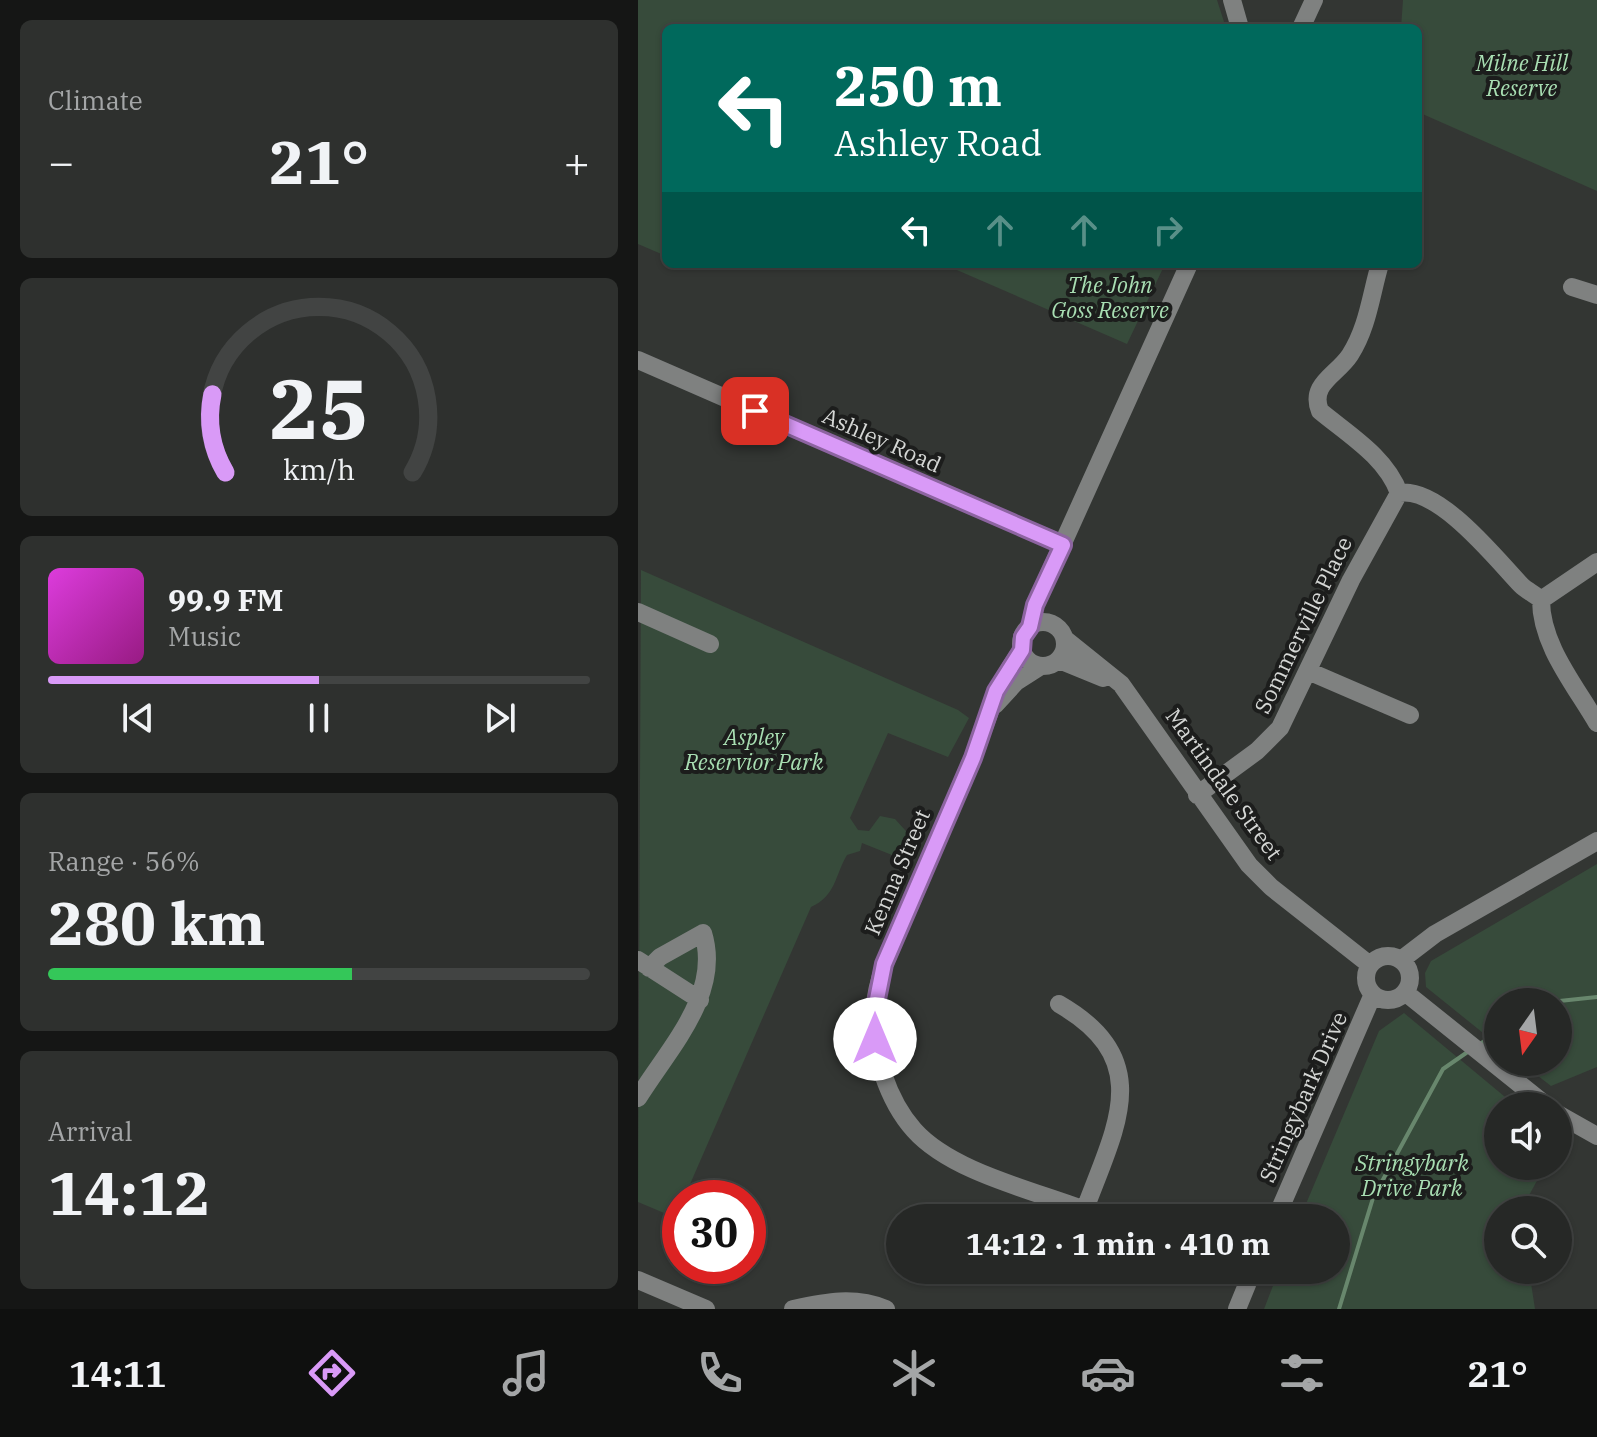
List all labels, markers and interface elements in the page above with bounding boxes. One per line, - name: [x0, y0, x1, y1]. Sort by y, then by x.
- park label: Milne Hill Reserve: [1475, 48, 1569, 102]
- text: 250 m: [834, 49, 1002, 121]
- icon: left: [702, 56, 806, 160]
- text: Climate: [48, 83, 143, 117]
- text: Ashley Road: [834, 119, 1042, 166]
- text: 21°: [269, 122, 369, 201]
- text: −: [48, 133, 74, 190]
- text: +: [564, 133, 590, 190]
- icon: left: [894, 208, 938, 252]
- icon: ahead: [978, 208, 1022, 252]
- icon: ahead: [1062, 208, 1106, 252]
- icon: right: [1146, 208, 1190, 252]
- park label: The John Goss Reserve: [1051, 270, 1169, 324]
- text: 25: [269, 353, 369, 461]
- pin: [721, 377, 789, 445]
- icon: arrive: [733, 389, 777, 433]
- street label: Ashley Road: [818, 400, 946, 479]
- text: km/h: [283, 451, 355, 488]
- street label: Sommerville Place: [1247, 531, 1358, 718]
- text: 99.9 FM: [168, 580, 283, 619]
- text: Music: [168, 619, 241, 653]
- icon: previous: [116, 696, 160, 740]
- icon: pause: [297, 696, 341, 740]
- icon: next: [478, 696, 522, 740]
- street label: Martindale Street: [1160, 702, 1289, 865]
- park label: Aspley Reservior Park: [684, 722, 824, 776]
- street label: Kenna Street: [857, 804, 936, 939]
- text: Range · 56%: [48, 844, 200, 878]
- text: 280 km: [48, 883, 266, 962]
- north arrow: [1484, 988, 1572, 1076]
- map controls: [1484, 988, 1572, 1284]
- position arrow: [833, 997, 917, 1081]
- street label: Stringybark Drive: [1252, 1007, 1353, 1187]
- button: sound: [1484, 1092, 1572, 1180]
- text: Arrival: [48, 1114, 133, 1148]
- park label: Stringybark Drive Park: [1354, 1148, 1469, 1202]
- text: 14:12: [48, 1153, 210, 1232]
- speed limit sign: 30: [662, 1180, 766, 1284]
- button: search: [1484, 1196, 1572, 1284]
- text: 14:12 · 1 min · 410 m: [966, 1224, 1270, 1263]
- icon: directions: [304, 1345, 360, 1401]
- icon: music: [498, 1345, 554, 1401]
- icon: phone: [692, 1345, 748, 1401]
- icon: climate: [886, 1345, 942, 1401]
- icon: car: [1080, 1345, 1136, 1401]
- icon: filters: [1274, 1345, 1330, 1401]
- text: 14:11: [69, 1350, 166, 1397]
- text: 21°: [1468, 1350, 1528, 1397]

